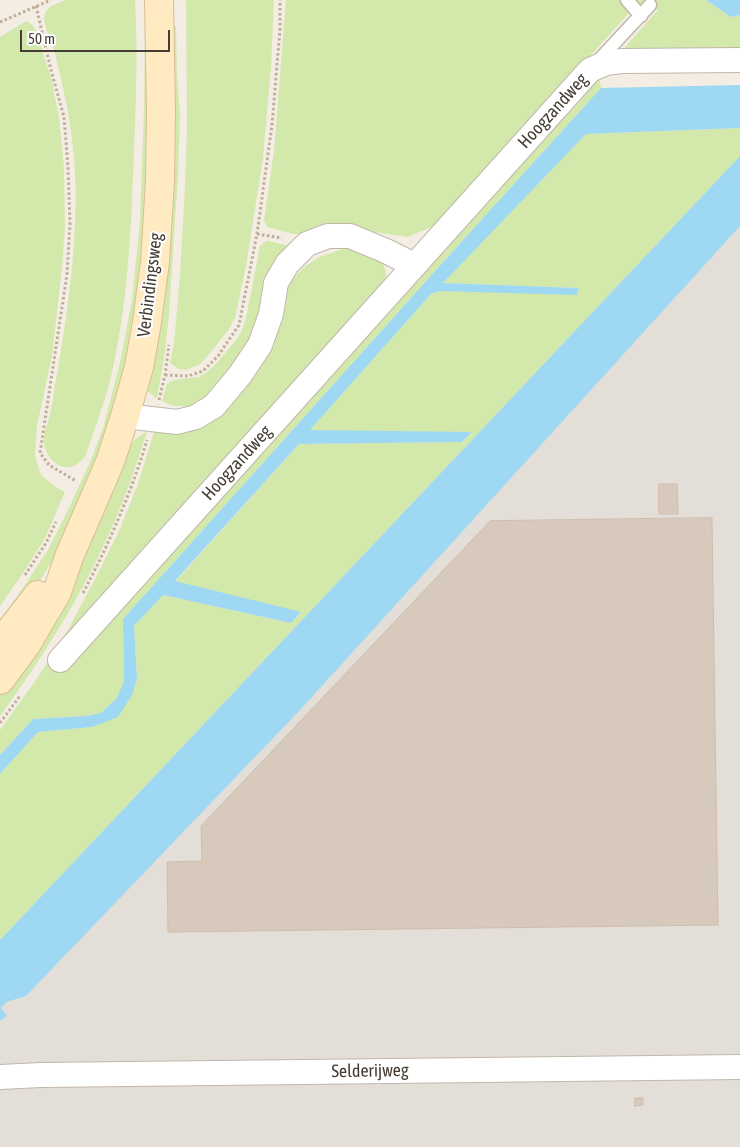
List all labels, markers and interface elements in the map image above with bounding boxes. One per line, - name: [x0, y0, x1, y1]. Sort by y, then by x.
- scale bar: [22, 20, 172, 52]
- text: 50 m: [28, 30, 55, 47]
- street label: Hoogzandweg: [514, 69, 592, 153]
- street label: Verbindingsweg: [133, 232, 167, 338]
- street label: Hoogzandweg: [198, 421, 276, 505]
- street label: Selderijweg: [331, 1060, 409, 1082]

